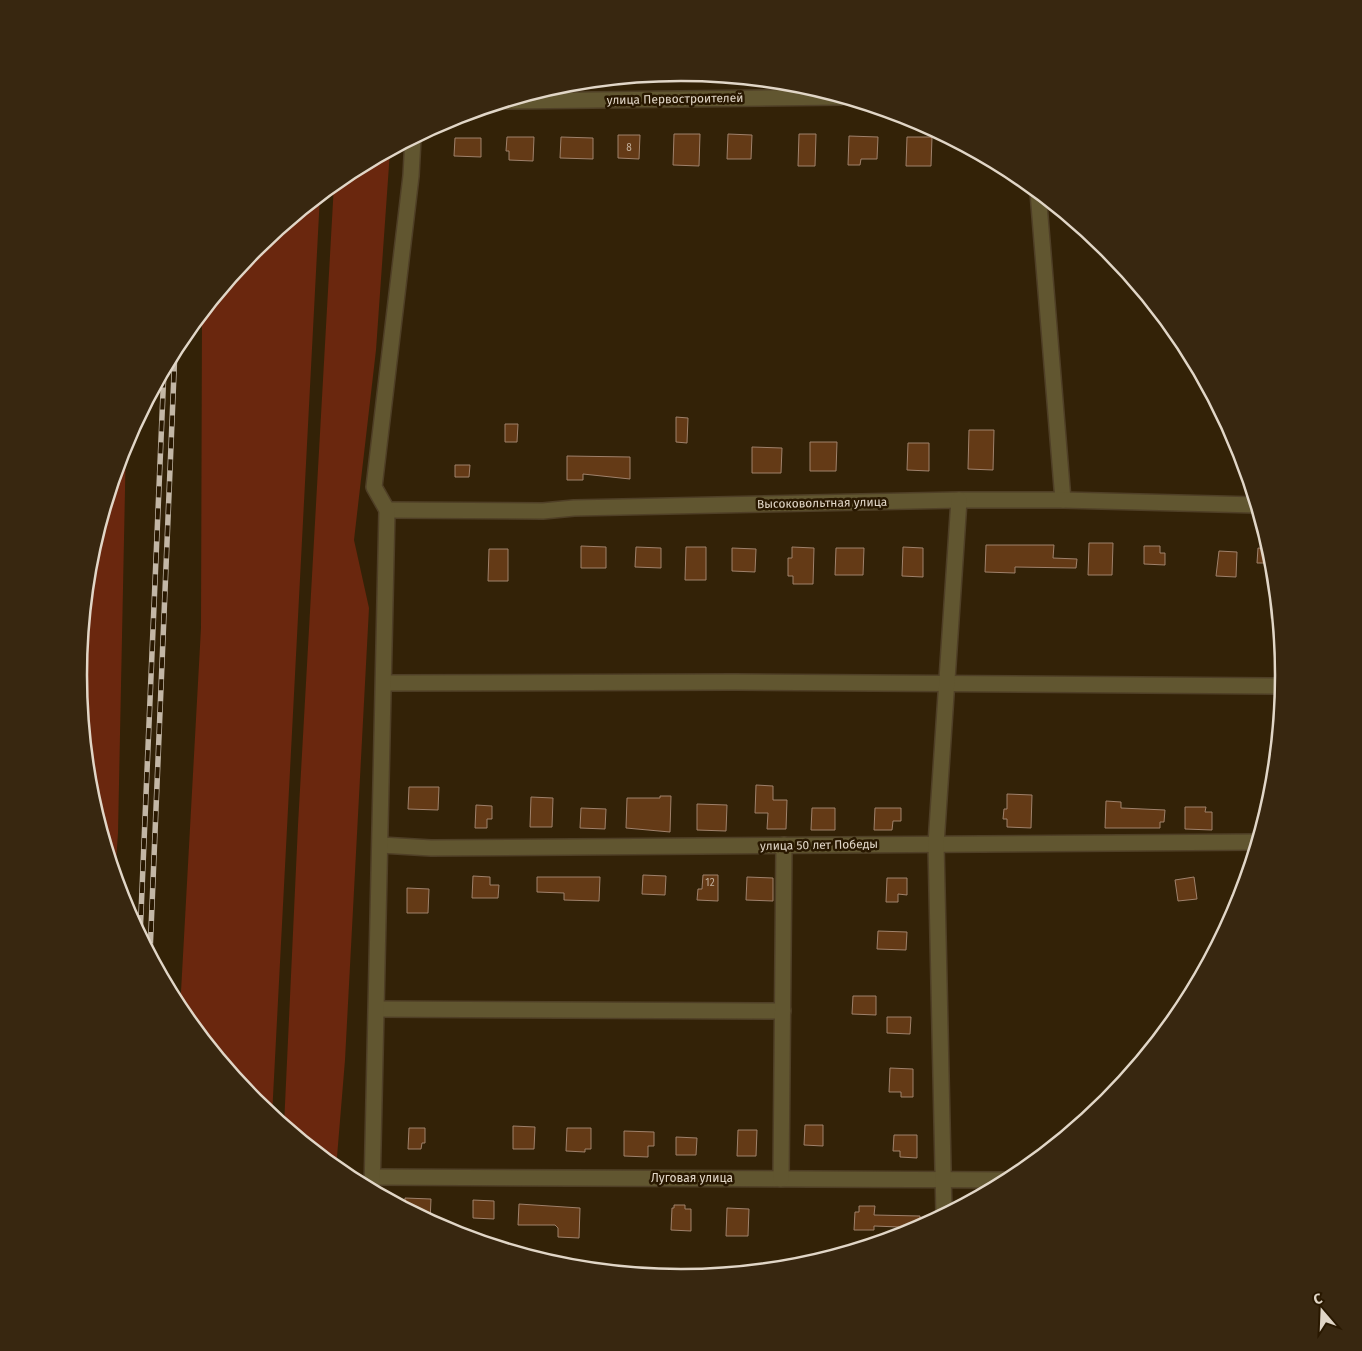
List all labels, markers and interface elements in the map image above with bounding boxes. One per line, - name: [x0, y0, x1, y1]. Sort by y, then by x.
- street label: улица Первостроителей: [606, 91, 744, 107]
- house number: 8: [626, 142, 632, 154]
- street label: Высоковольтная улица: [757, 495, 887, 511]
- street label: улица 50 лет Победы: [760, 837, 878, 853]
- house number: 12: [705, 877, 715, 889]
- street label: Луговая улица: [651, 1171, 733, 1185]
- north arrow: [1297, 1286, 1347, 1336]
- text: С: [1311, 1290, 1325, 1309]

